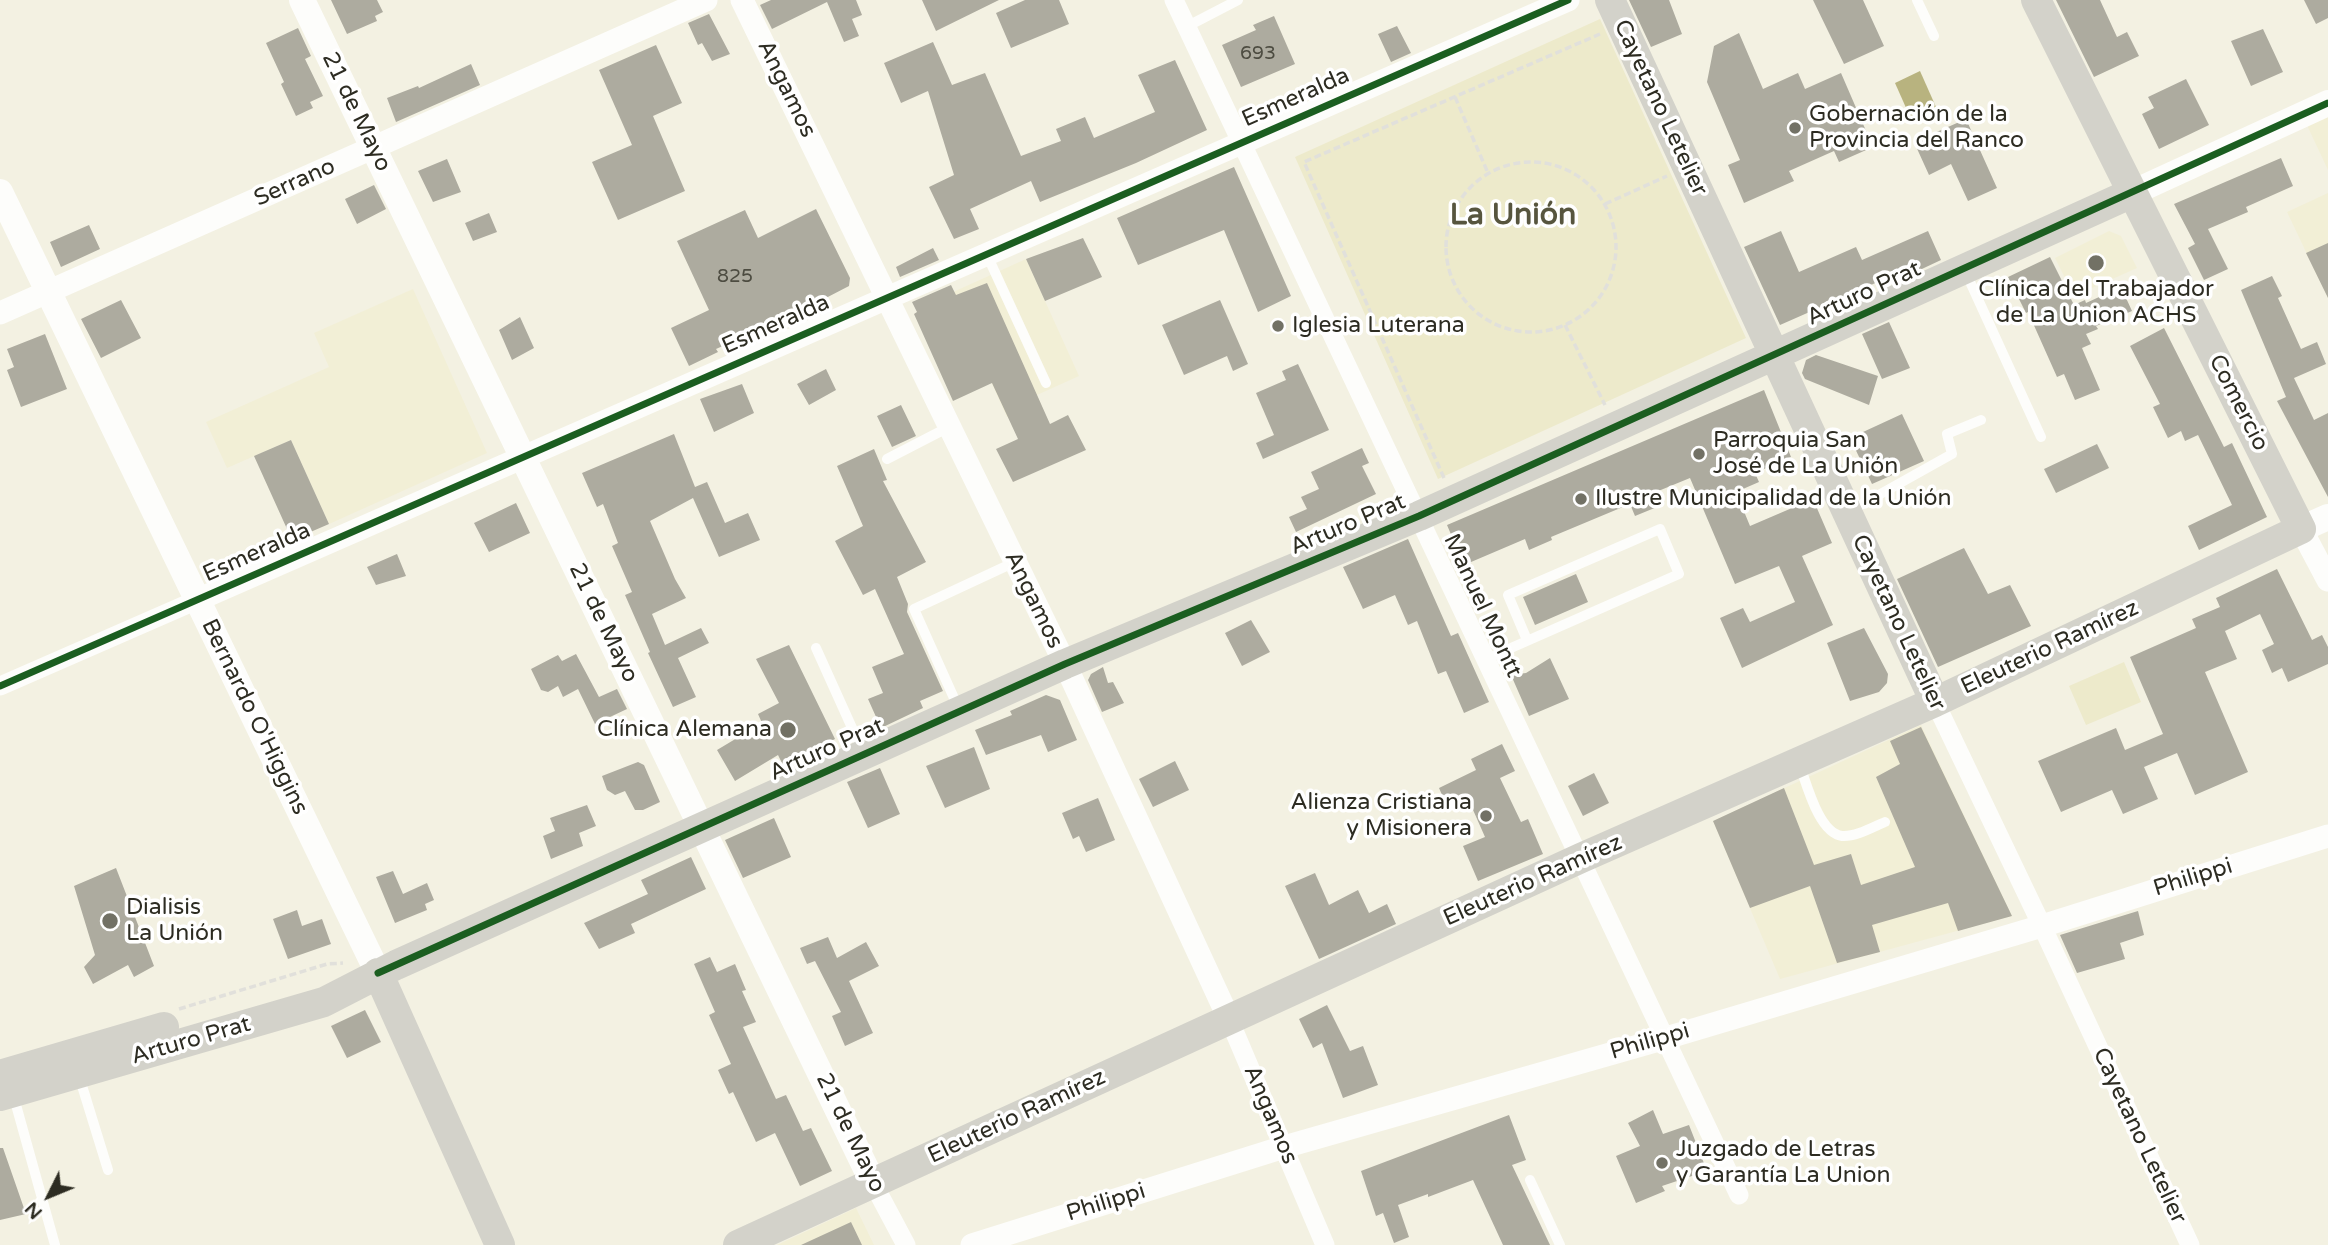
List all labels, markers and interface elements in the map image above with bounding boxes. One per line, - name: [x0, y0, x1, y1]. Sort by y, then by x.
- street label: Cayetano Letelier: [1607, 16, 1713, 200]
- street label: Angamos: [751, 36, 821, 142]
- house number: 693: [1240, 43, 1276, 65]
- street label: 21 de Mayo: [315, 48, 397, 176]
- street label: Esmeralda: [1238, 62, 1354, 134]
- place label: Gobernación de la Provincia del Ranco: [1809, 101, 2024, 155]
- marker: Gobernación de la Provincia del Ranco: [1787, 120, 1803, 136]
- street label: Serrano: [250, 153, 340, 213]
- district label: La Unión: [1450, 198, 1576, 234]
- marker: Clínica del Trabajador de La Union ACHS: [2086, 253, 2106, 273]
- street label: Arturo Prat: [1803, 256, 1925, 332]
- house number: 825: [717, 266, 753, 288]
- place label: Clínica del Trabajador de La Union ACHS: [1978, 276, 2214, 330]
- street label: Esmeralda: [718, 289, 834, 361]
- place label: Iglesia Luterana: [1292, 312, 1465, 340]
- marker: Iglesia Luterana: [1270, 318, 1286, 334]
- street label: Comercio: [2202, 350, 2274, 456]
- place label: Parroquia San José de La Unión: [1713, 427, 1898, 481]
- marker: Parroquia San José de La Unión: [1691, 446, 1707, 462]
- place label: Ilustre Municipalidad de la Unión: [1595, 485, 1952, 513]
- street label: Arturo Prat: [1286, 488, 1410, 562]
- marker: Ilustre Municipalidad de la Unión: [1573, 491, 1589, 507]
- street label: Esmeralda: [199, 517, 315, 589]
- street label: Manuel Montt: [1437, 530, 1527, 682]
- street label: Cayetano Letelier: [1845, 531, 1951, 715]
- street label: Angamos: [998, 547, 1068, 653]
- street label: 21 de Mayo: [562, 559, 644, 687]
- street label: Eleuterio Ramírez: [1957, 595, 2143, 701]
- street label: Bernardo O'Higgins: [195, 615, 313, 819]
- street label: Arturo Prat: [765, 712, 889, 788]
- place label: Clínica Alemana: [597, 716, 772, 744]
- marker: Clínica Alemana: [778, 720, 798, 740]
- place label: Alienza Cristiana y Misionera: [1290, 789, 1472, 843]
- marker: Alienza Cristiana y Misionera: [1478, 808, 1494, 824]
- street label: Eleuterio Ramírez: [1439, 829, 1627, 933]
- street label: Philippi: [2150, 853, 2236, 903]
- place label: Dialisis La Unión: [126, 894, 223, 948]
- marker: Dialisis La Unión: [100, 911, 120, 931]
- street label: Arturo Prat: [128, 1011, 254, 1071]
- street label: Philippi: [1607, 1018, 1693, 1066]
- street label: Cayetano Letelier: [2086, 1044, 2192, 1228]
- street label: Angamos: [1237, 1061, 1303, 1169]
- street label: Eleuterio Ramírez: [924, 1064, 1110, 1170]
- street label: 21 de Mayo: [809, 1069, 891, 1197]
- place label: Juzgado de Letras y Garantía La Union: [1676, 1136, 1890, 1190]
- marker: Juzgado de Letras y Garantía La Union: [1654, 1155, 1670, 1171]
- north arrow: [14, 1161, 84, 1231]
- street label: Philippi: [1063, 1178, 1149, 1228]
- text: N: [20, 1197, 47, 1223]

